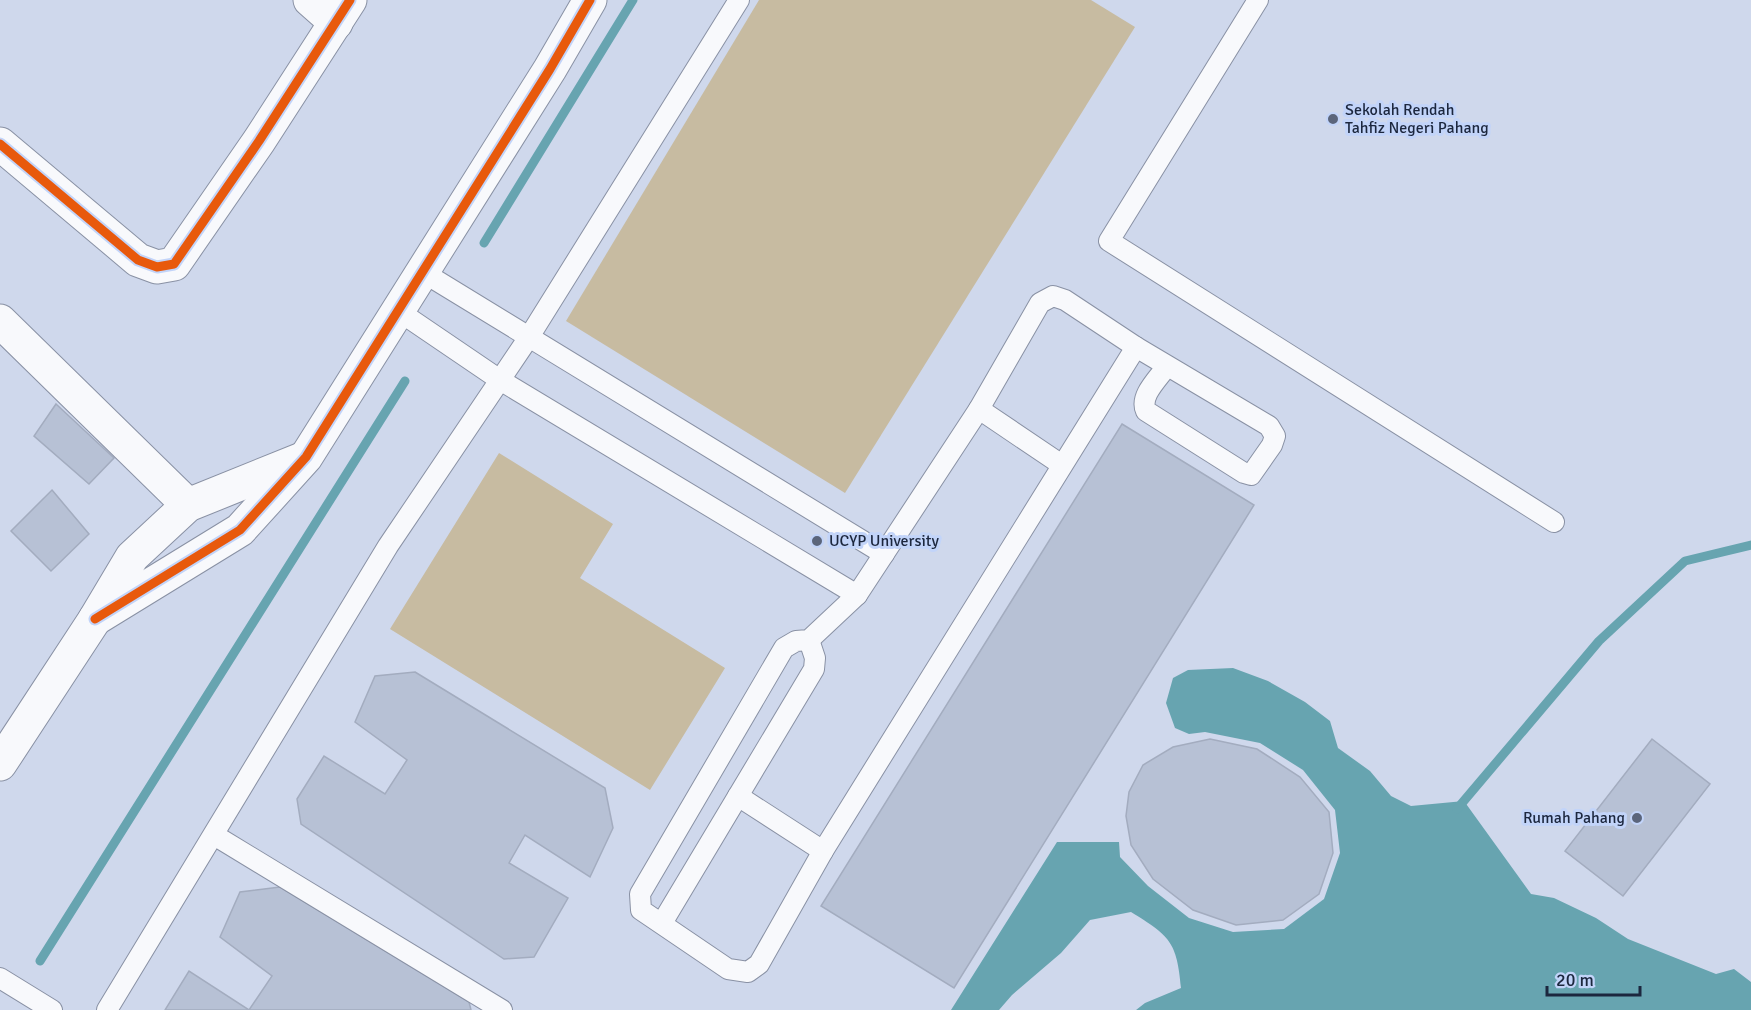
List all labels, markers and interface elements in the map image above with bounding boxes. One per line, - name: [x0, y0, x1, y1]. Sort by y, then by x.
- place label: Sekolah Rendah Tahfiz Negeri Pahang: [1345, 100, 1489, 138]
- marker: Sekolah Rendah Tahfiz Negeri Pahang: [1326, 112, 1340, 126]
- place label: UCYP University: [829, 531, 939, 551]
- marker: UCYP University: [810, 534, 824, 548]
- place label: Rumah Pahang: [1523, 808, 1625, 828]
- marker: Rumah Pahang: [1630, 811, 1644, 825]
- scale bar: [1547, 959, 1640, 997]
- text: 20 m: [1556, 969, 1594, 991]

